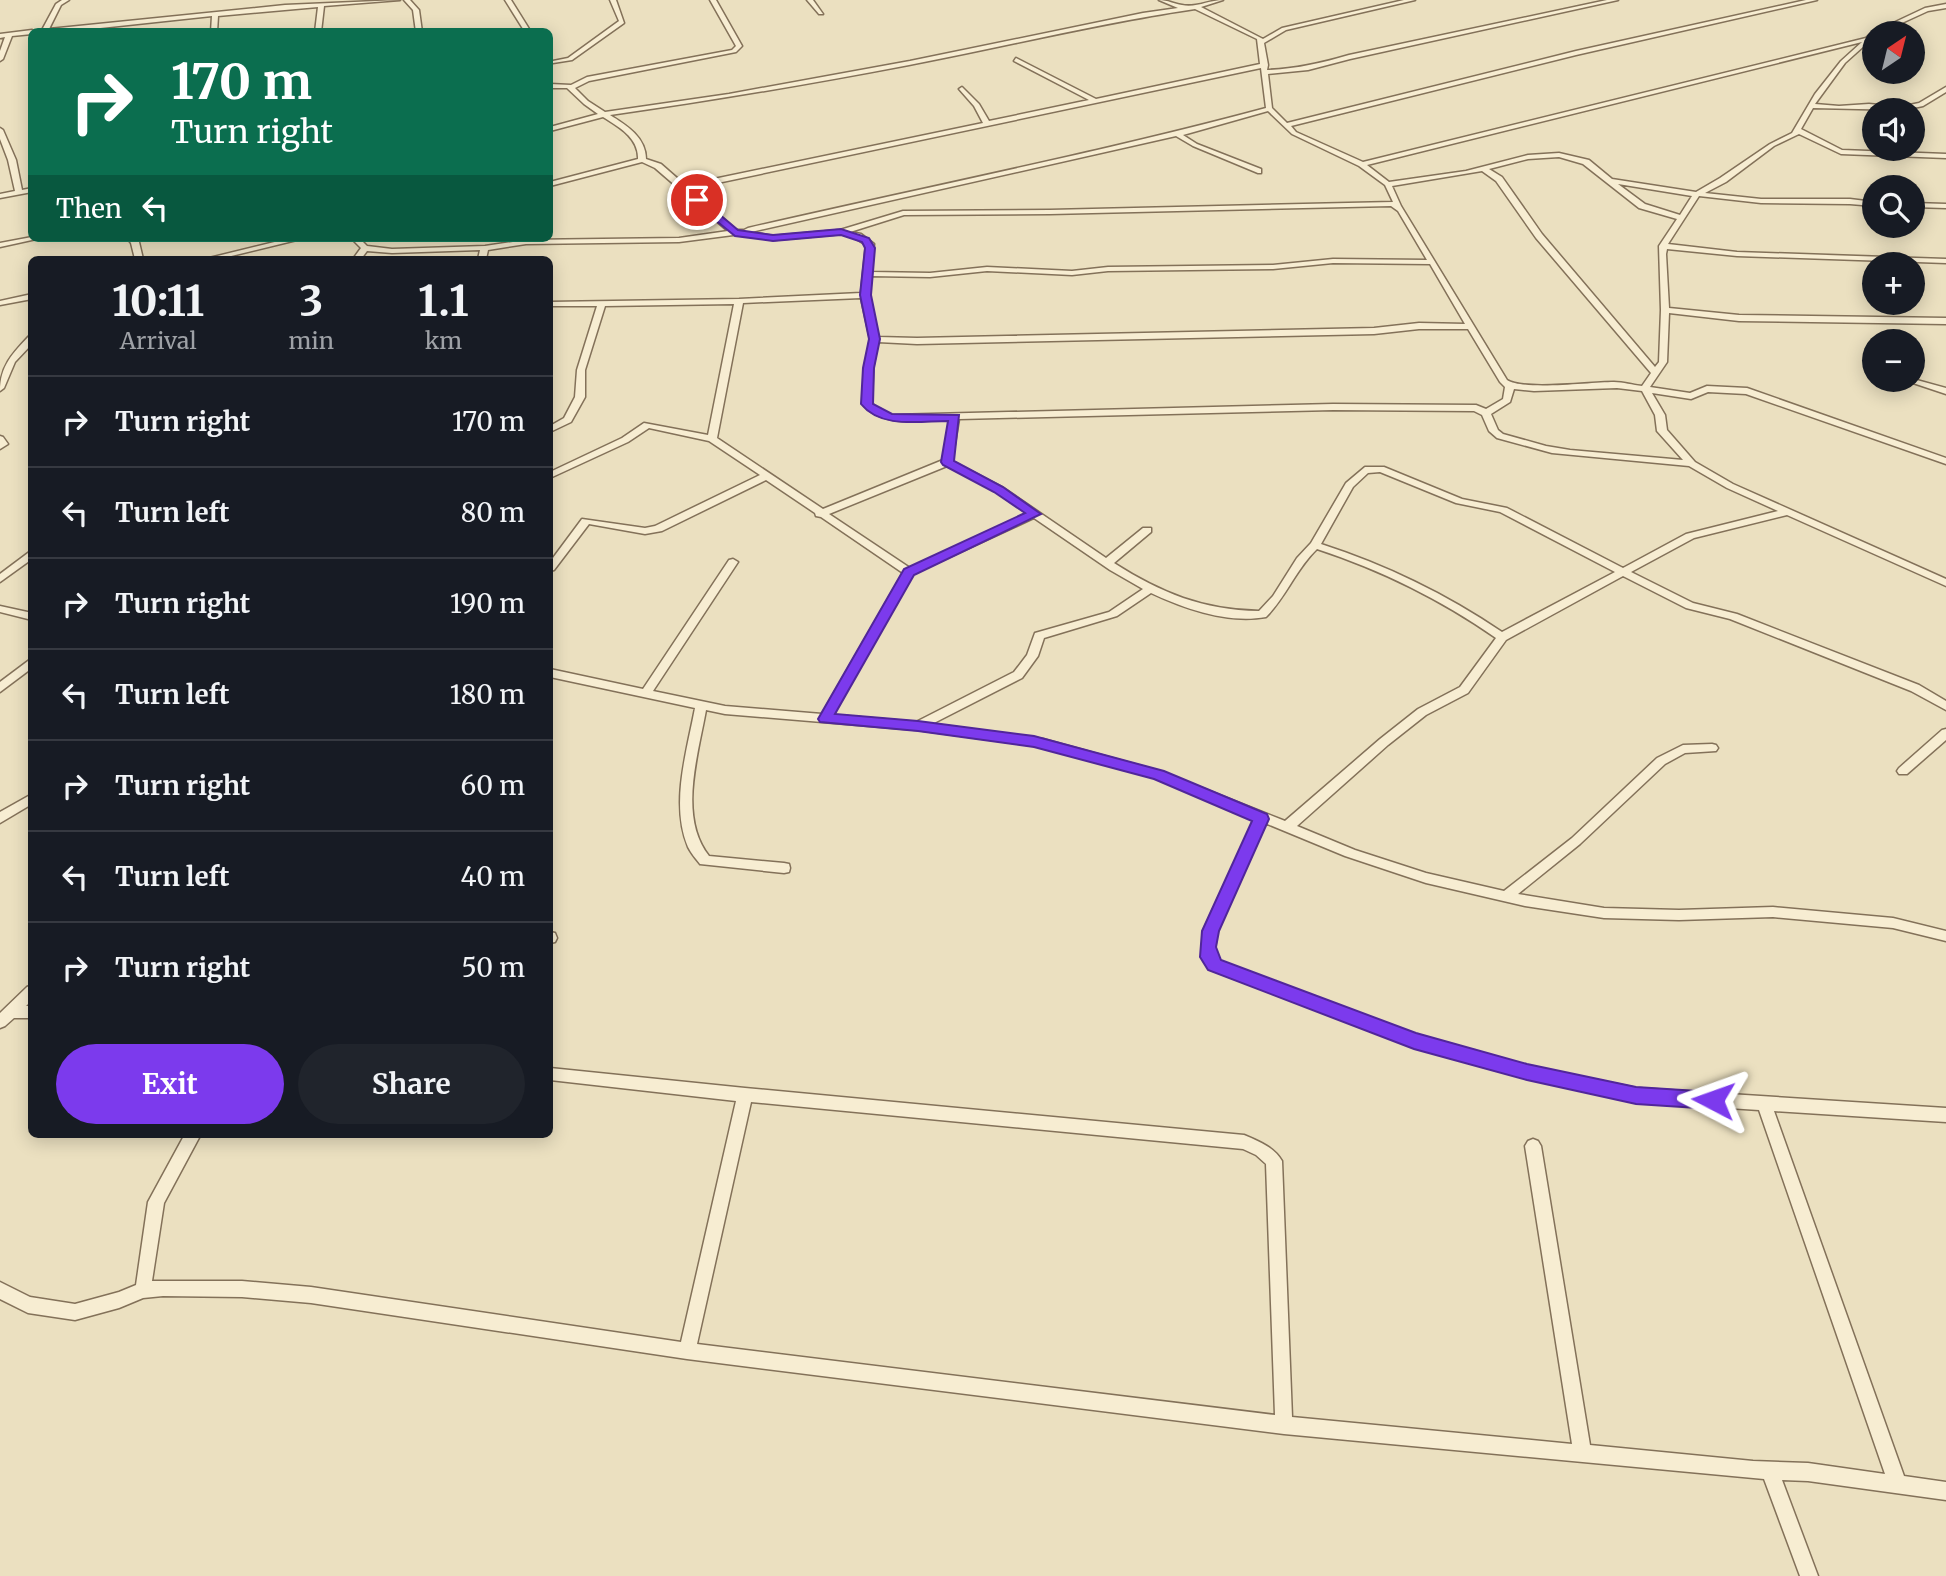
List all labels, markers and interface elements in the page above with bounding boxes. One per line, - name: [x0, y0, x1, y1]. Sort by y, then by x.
- north arrow: [1862, 21, 1925, 84]
- map controls: [1862, 21, 1925, 392]
- text: 170 m: [171, 51, 312, 112]
- icon: right: [56, 56, 147, 147]
- button: sound: [1862, 98, 1925, 161]
- text: Turn right: [171, 112, 333, 152]
- pin: [667, 170, 727, 230]
- button: search: [1862, 175, 1925, 238]
- icon: arrive: [678, 181, 716, 219]
- icon: left: [136, 189, 174, 227]
- text: Then: [56, 192, 122, 225]
- button: +: [1862, 252, 1925, 315]
- text: 10:11: [112, 275, 204, 327]
- text: 3: [299, 275, 323, 327]
- text: 1.1: [418, 275, 469, 327]
- text: Arrival: [120, 326, 197, 355]
- text: min: [288, 326, 334, 355]
- text: km: [425, 326, 462, 355]
- button: −: [1862, 329, 1925, 392]
- icon: right: [56, 403, 94, 441]
- text: Turn right: [115, 405, 250, 438]
- text: 170 m: [452, 405, 525, 438]
- icon: left: [56, 494, 94, 532]
- text: Turn left: [115, 496, 229, 529]
- text: 80 m: [461, 496, 525, 529]
- icon: right: [56, 585, 94, 623]
- text: Turn right: [115, 587, 250, 620]
- text: 190 m: [450, 587, 525, 620]
- icon: left: [56, 676, 94, 714]
- text: Turn left: [115, 678, 229, 711]
- text: 180 m: [450, 678, 525, 711]
- icon: right: [56, 767, 94, 805]
- text: Turn right: [115, 769, 250, 802]
- text: 60 m: [461, 769, 525, 802]
- icon: left: [56, 858, 94, 896]
- text: Turn left: [115, 860, 229, 893]
- text: 40 m: [461, 860, 525, 893]
- icon: right: [56, 949, 94, 987]
- text: Turn right: [115, 951, 250, 984]
- text: 50 m: [461, 951, 525, 984]
- button: Exit: [56, 1044, 284, 1124]
- button: Share: [298, 1044, 525, 1124]
- position arrow: [1676, 1063, 1750, 1137]

